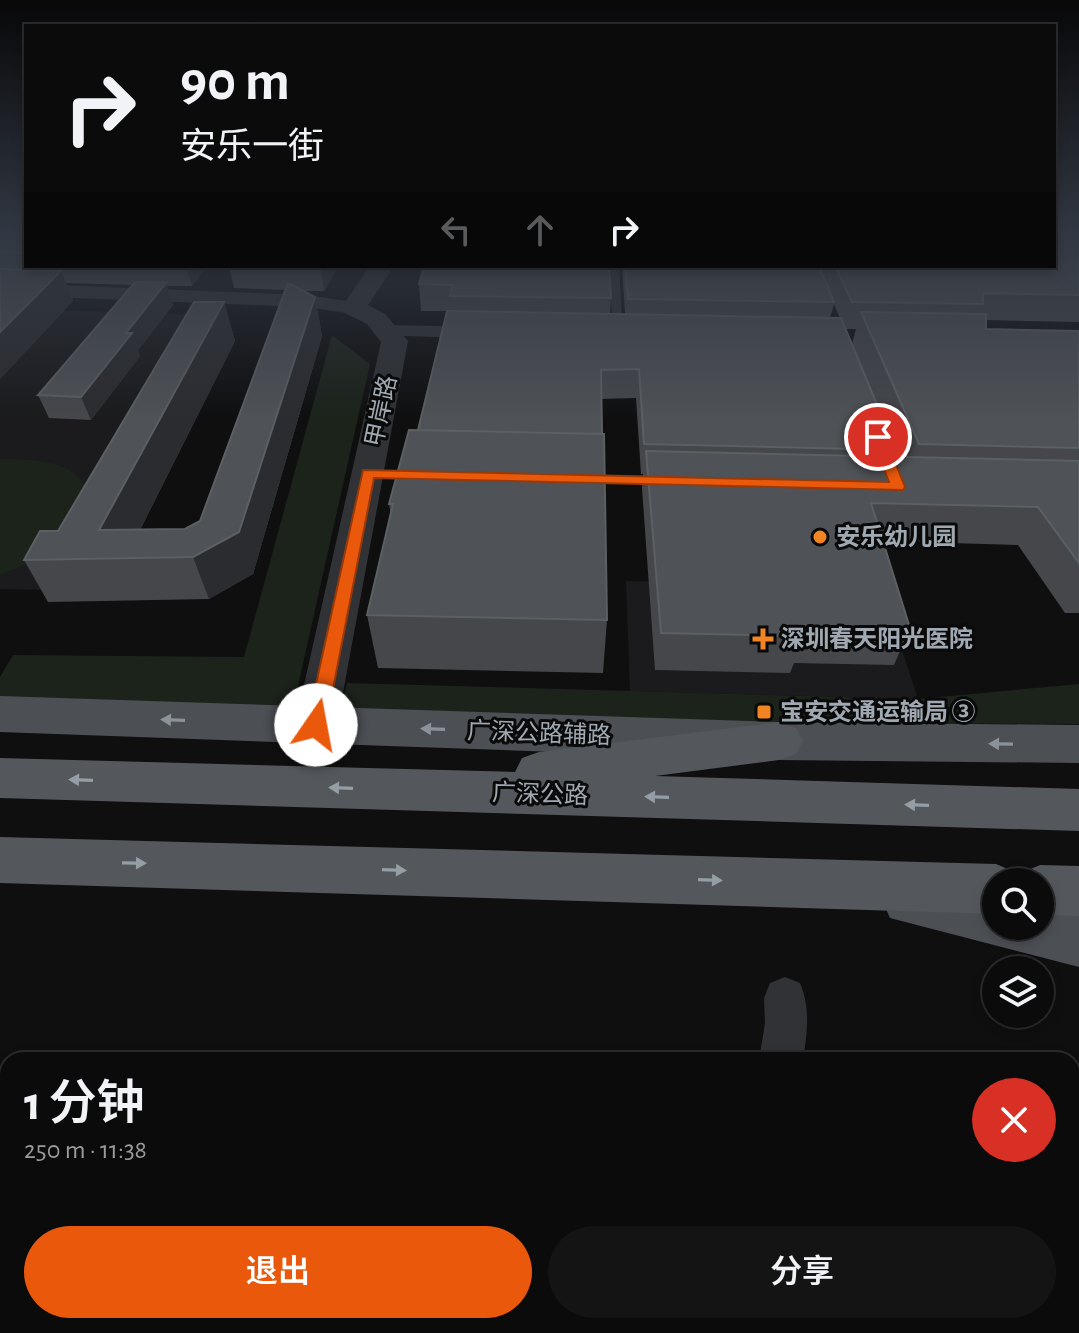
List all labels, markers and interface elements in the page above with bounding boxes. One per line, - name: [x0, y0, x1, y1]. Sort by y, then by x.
- text: 90 m: [180, 54, 290, 110]
- icon: right: [48, 56, 152, 160]
- text: 安乐一街: [180, 129, 324, 165]
- icon: left: [434, 208, 478, 252]
- icon: ahead: [518, 208, 562, 252]
- icon: right: [602, 208, 646, 252]
- street label: 甲岸路: [361, 373, 401, 449]
- pin: [844, 403, 912, 471]
- icon: arrive: [856, 415, 900, 459]
- place label: 安乐幼儿园: [836, 524, 956, 550]
- marker: 安乐幼儿园: [811, 528, 829, 546]
- place label: 深圳春天阳光医院: [781, 626, 973, 652]
- marker: 深圳春天阳光医院: [752, 628, 774, 650]
- position arrow: [274, 683, 358, 767]
- place label: 宝安交通运输局 ③: [780, 699, 976, 725]
- marker: 宝安交通运输局 ③: [755, 703, 773, 721]
- one-way arrow: [160, 713, 185, 726]
- street label: 广深公路辅路: [467, 717, 611, 749]
- one-way arrow: [420, 723, 445, 736]
- one-way arrow: [988, 738, 1013, 750]
- one-way arrow: [68, 774, 93, 787]
- street label: 广深公路: [492, 779, 588, 809]
- one-way arrow: [328, 781, 353, 794]
- one-way arrow: [644, 791, 669, 804]
- one-way arrow: [904, 799, 929, 812]
- one-way arrow: [122, 857, 147, 869]
- one-way arrow: [382, 863, 407, 876]
- map controls: [982, 868, 1054, 1028]
- button: search: [982, 868, 1054, 940]
- one-way arrow: [698, 873, 723, 886]
- button: layers: [982, 956, 1054, 1028]
- button: close: [972, 1078, 1056, 1162]
- text: 1 分钟: [24, 1081, 145, 1129]
- text: 250 m · 11:38: [24, 1137, 147, 1163]
- button: 退出: [24, 1226, 532, 1318]
- button: 分享: [548, 1226, 1056, 1318]

